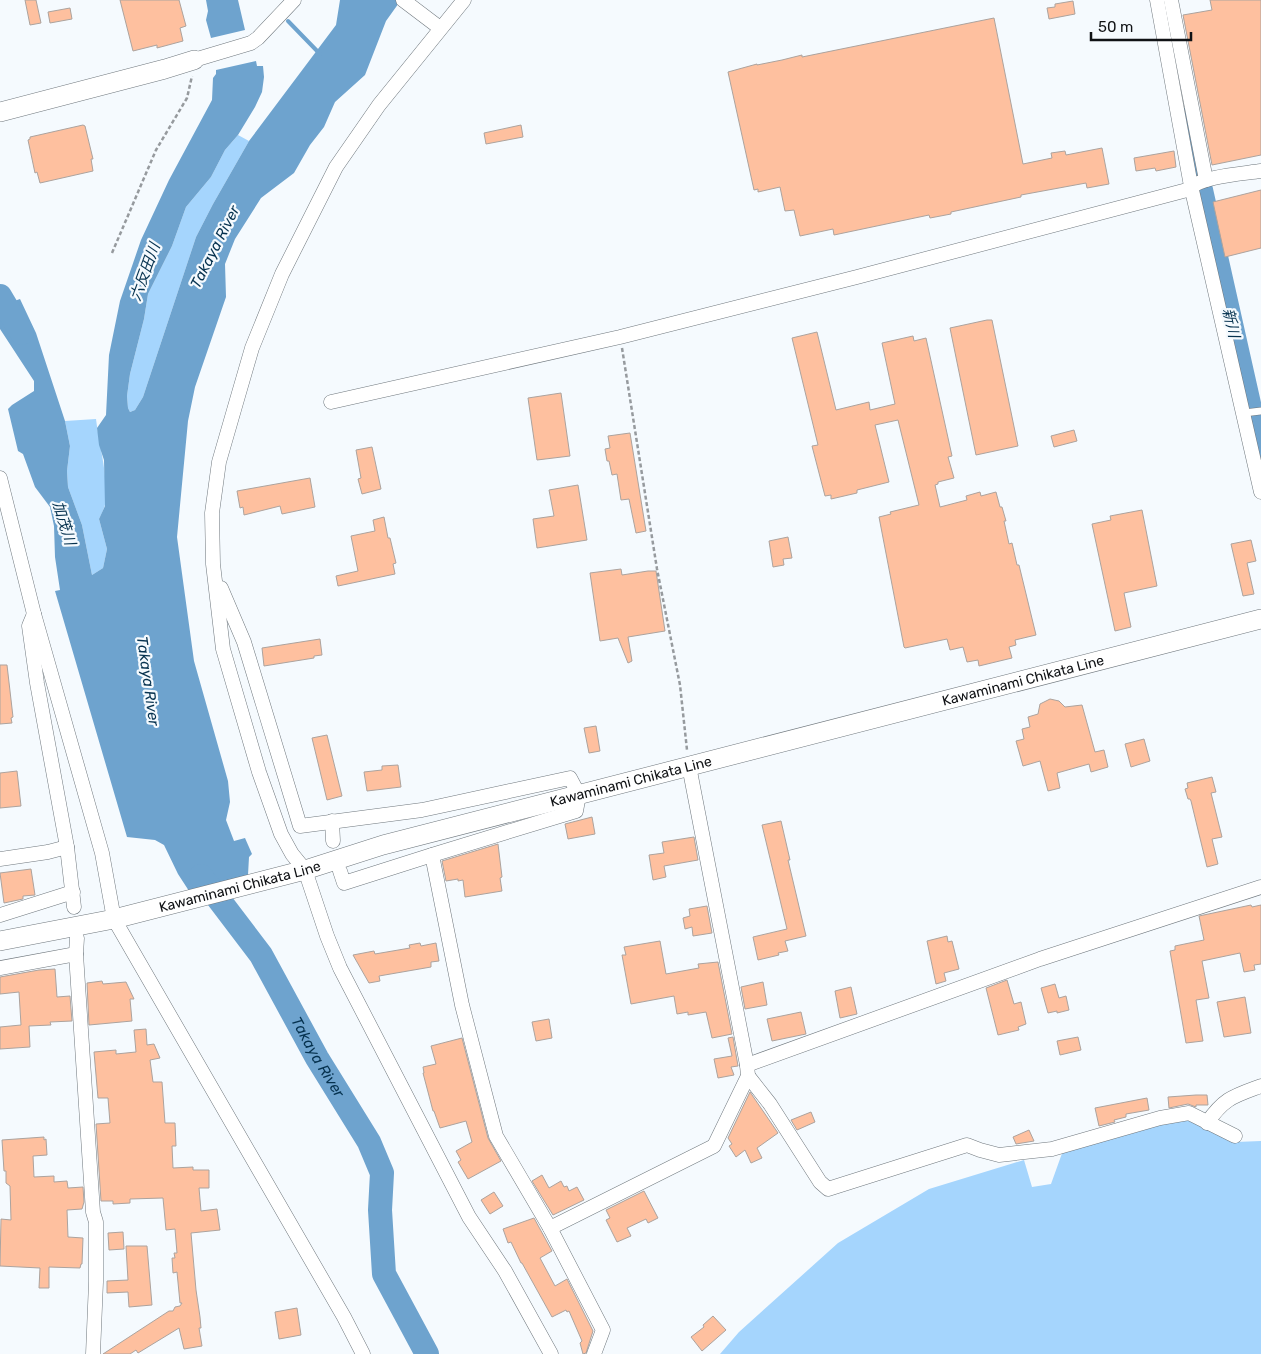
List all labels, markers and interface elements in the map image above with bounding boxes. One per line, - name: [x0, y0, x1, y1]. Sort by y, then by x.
- scale bar: [1091, 10, 1191, 42]
- text: 50 m: [1098, 18, 1133, 36]
- water label: Takaya River: [186, 202, 244, 291]
- water label: 六反田川: [126, 239, 164, 303]
- water label: 新川: [1219, 306, 1244, 342]
- water label: 加茂川: [49, 499, 80, 549]
- water label: Takaya River: [133, 635, 163, 728]
- street label: Kawaminami Chikata Line: [940, 652, 1106, 710]
- street label: Kawaminami Chikata Line: [548, 753, 714, 811]
- street label: Kawaminami Chikata Line: [157, 857, 323, 916]
- water label: Takaya River: [287, 1014, 349, 1102]

